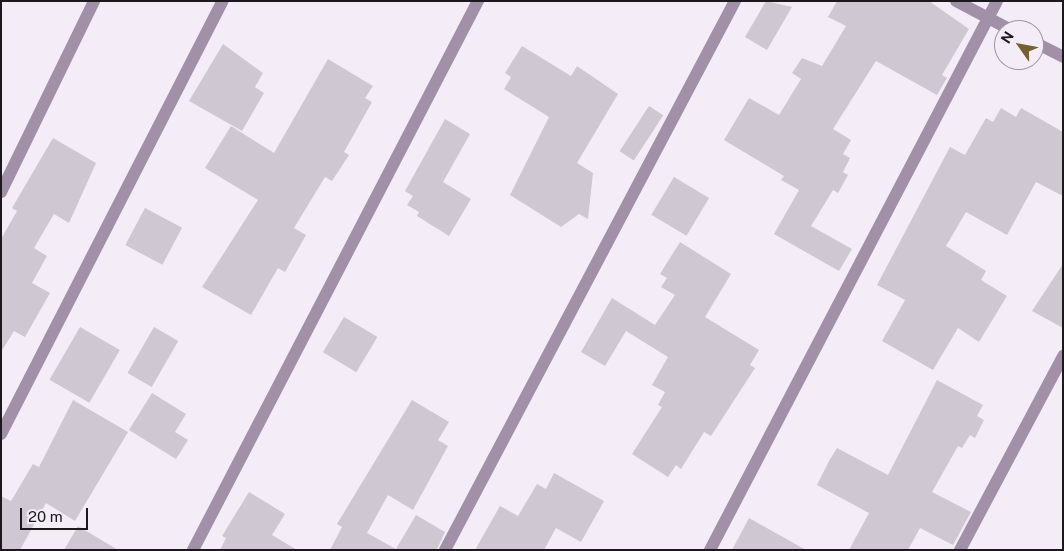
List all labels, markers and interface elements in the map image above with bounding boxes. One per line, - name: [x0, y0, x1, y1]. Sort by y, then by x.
- north arrow: [994, 20, 1044, 70]
- text: N: [998, 28, 1017, 46]
- scale bar: [22, 498, 90, 530]
- text: 20 m: [28, 508, 63, 525]

